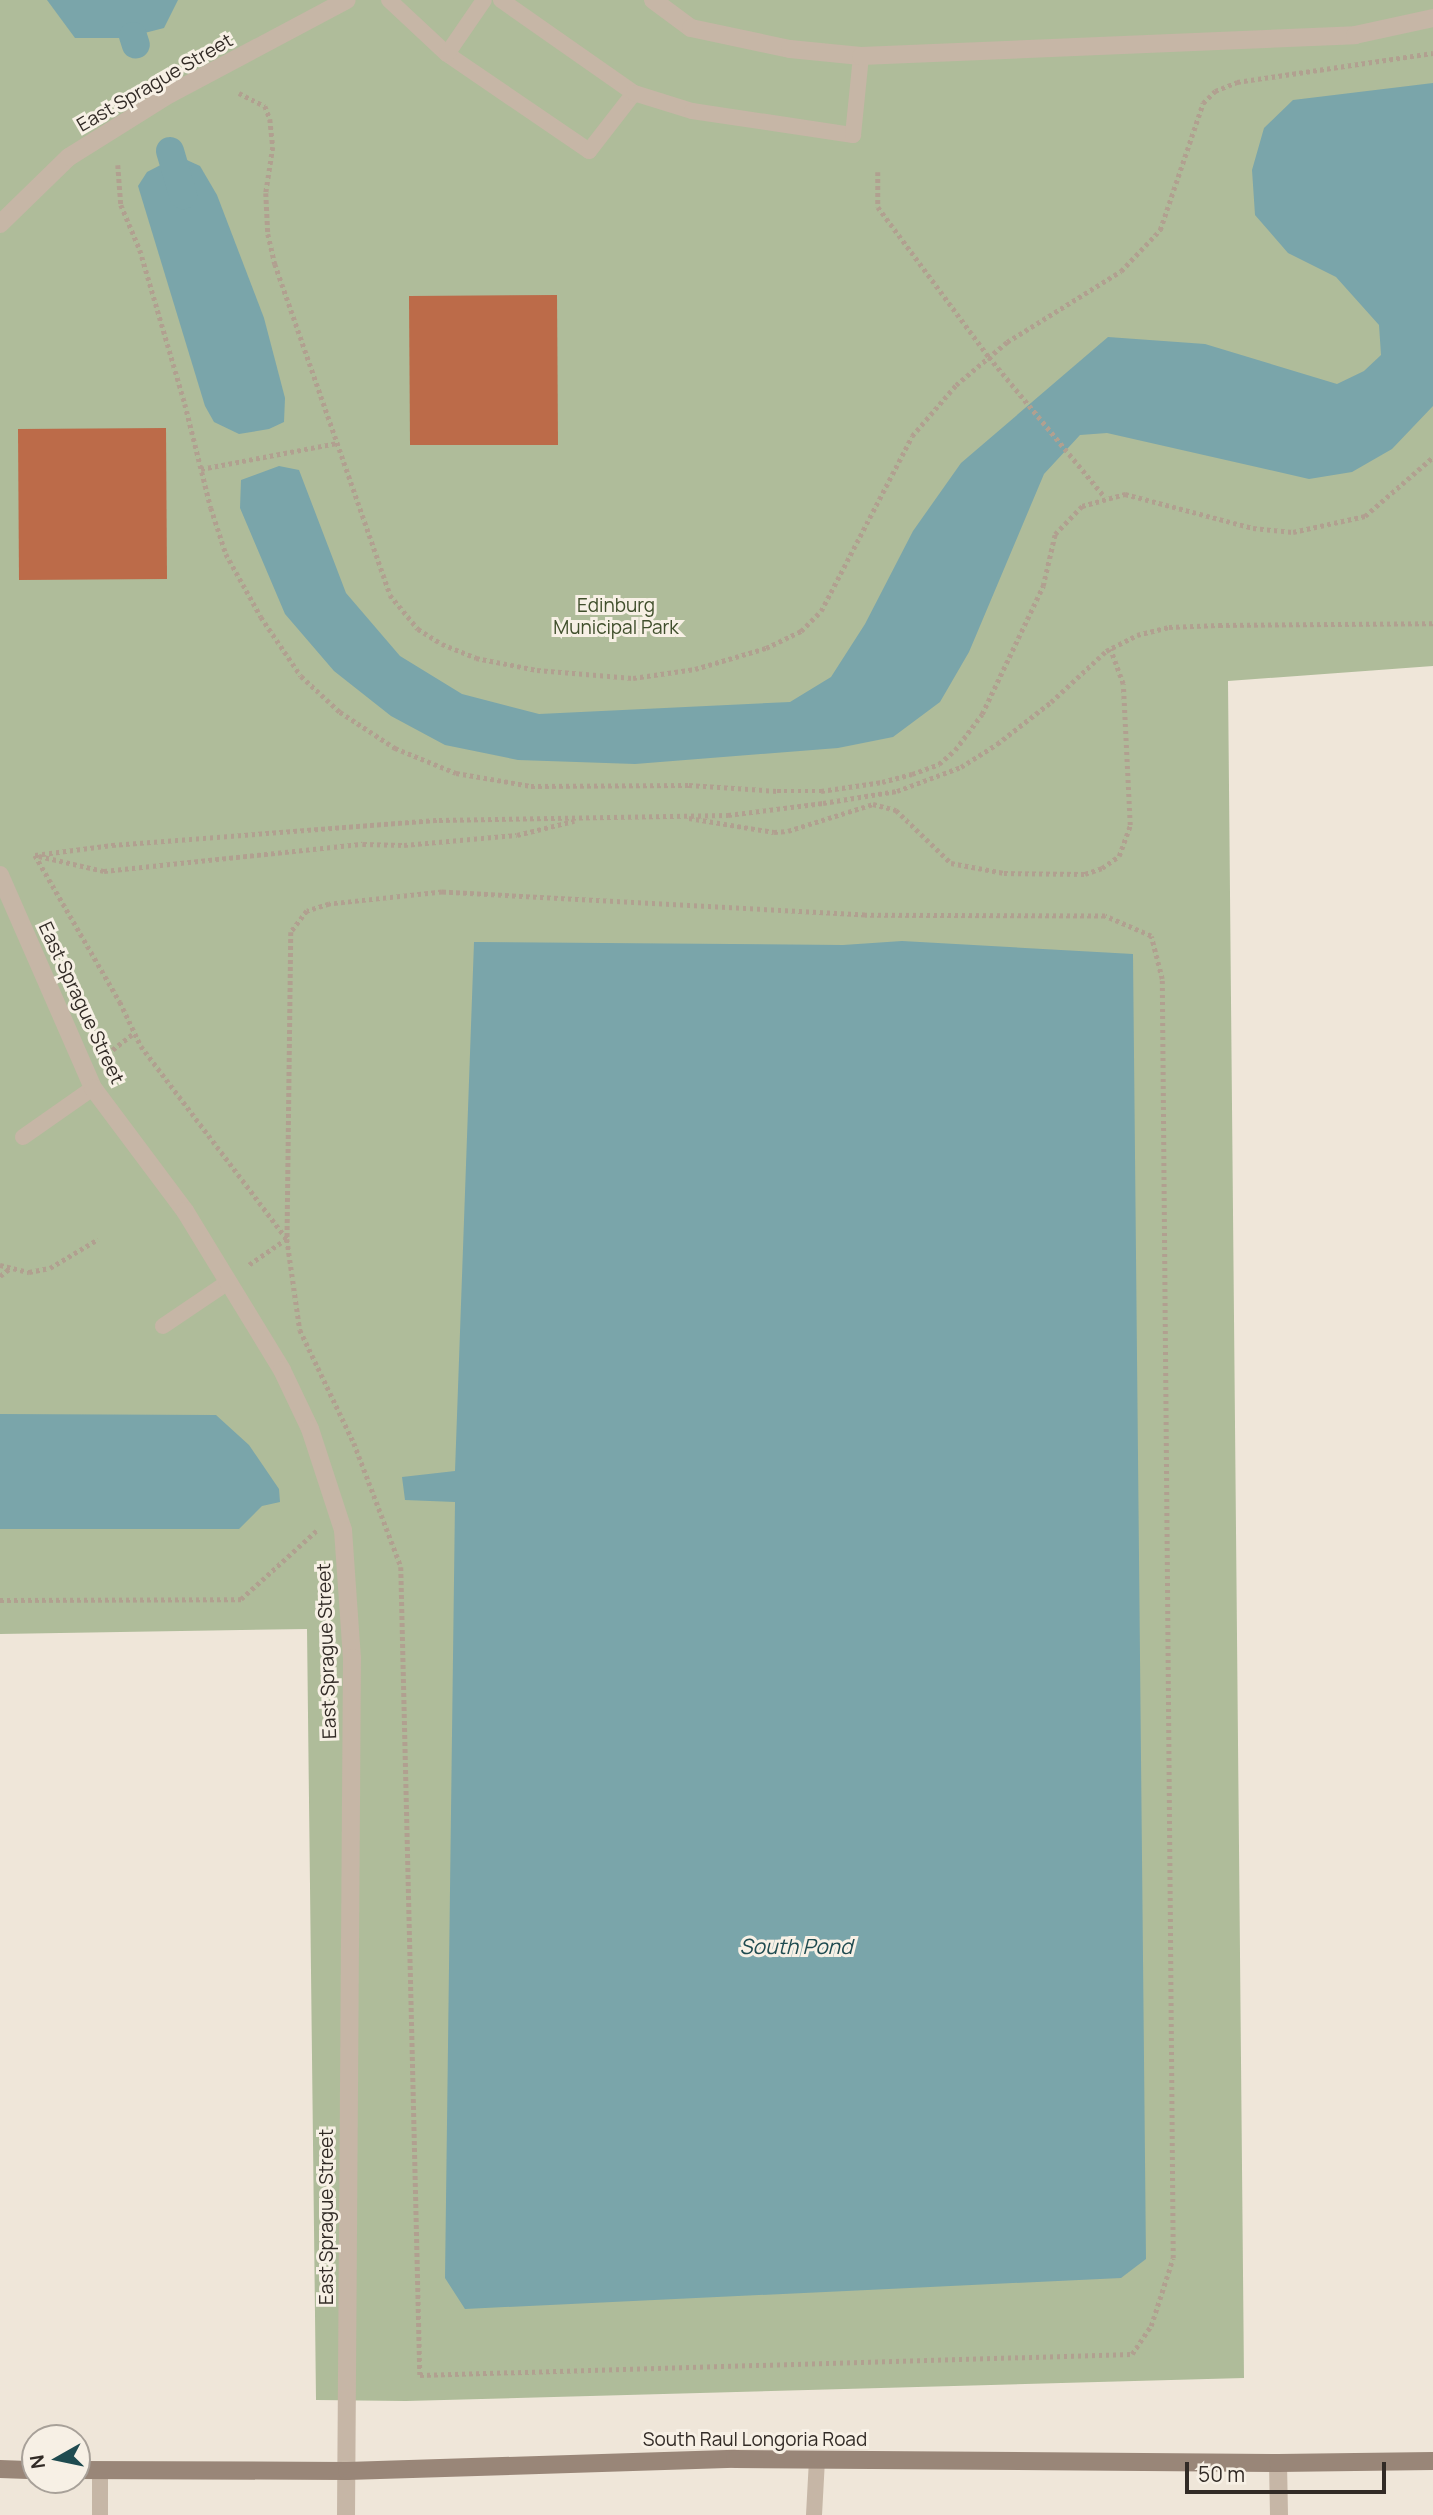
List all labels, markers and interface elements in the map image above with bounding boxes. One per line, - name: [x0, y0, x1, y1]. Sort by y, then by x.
- street label: East Sprague Street: [73, 29, 237, 137]
- park label: Edinburg Municipal Park: [553, 595, 679, 639]
- street label: East Sprague Street: [33, 918, 129, 1088]
- street label: East Sprague Street: [313, 1563, 341, 1739]
- water label: South Pond: [740, 1933, 852, 1959]
- street label: East Sprague Street: [316, 2129, 338, 2305]
- north arrow: [21, 2424, 91, 2494]
- street label: South Raul Longoria Road: [643, 2429, 867, 2451]
- scale bar: [1188, 2448, 1389, 2492]
- text: N: [23, 2453, 51, 2471]
- text: 50 m: [1198, 2460, 1245, 2488]

